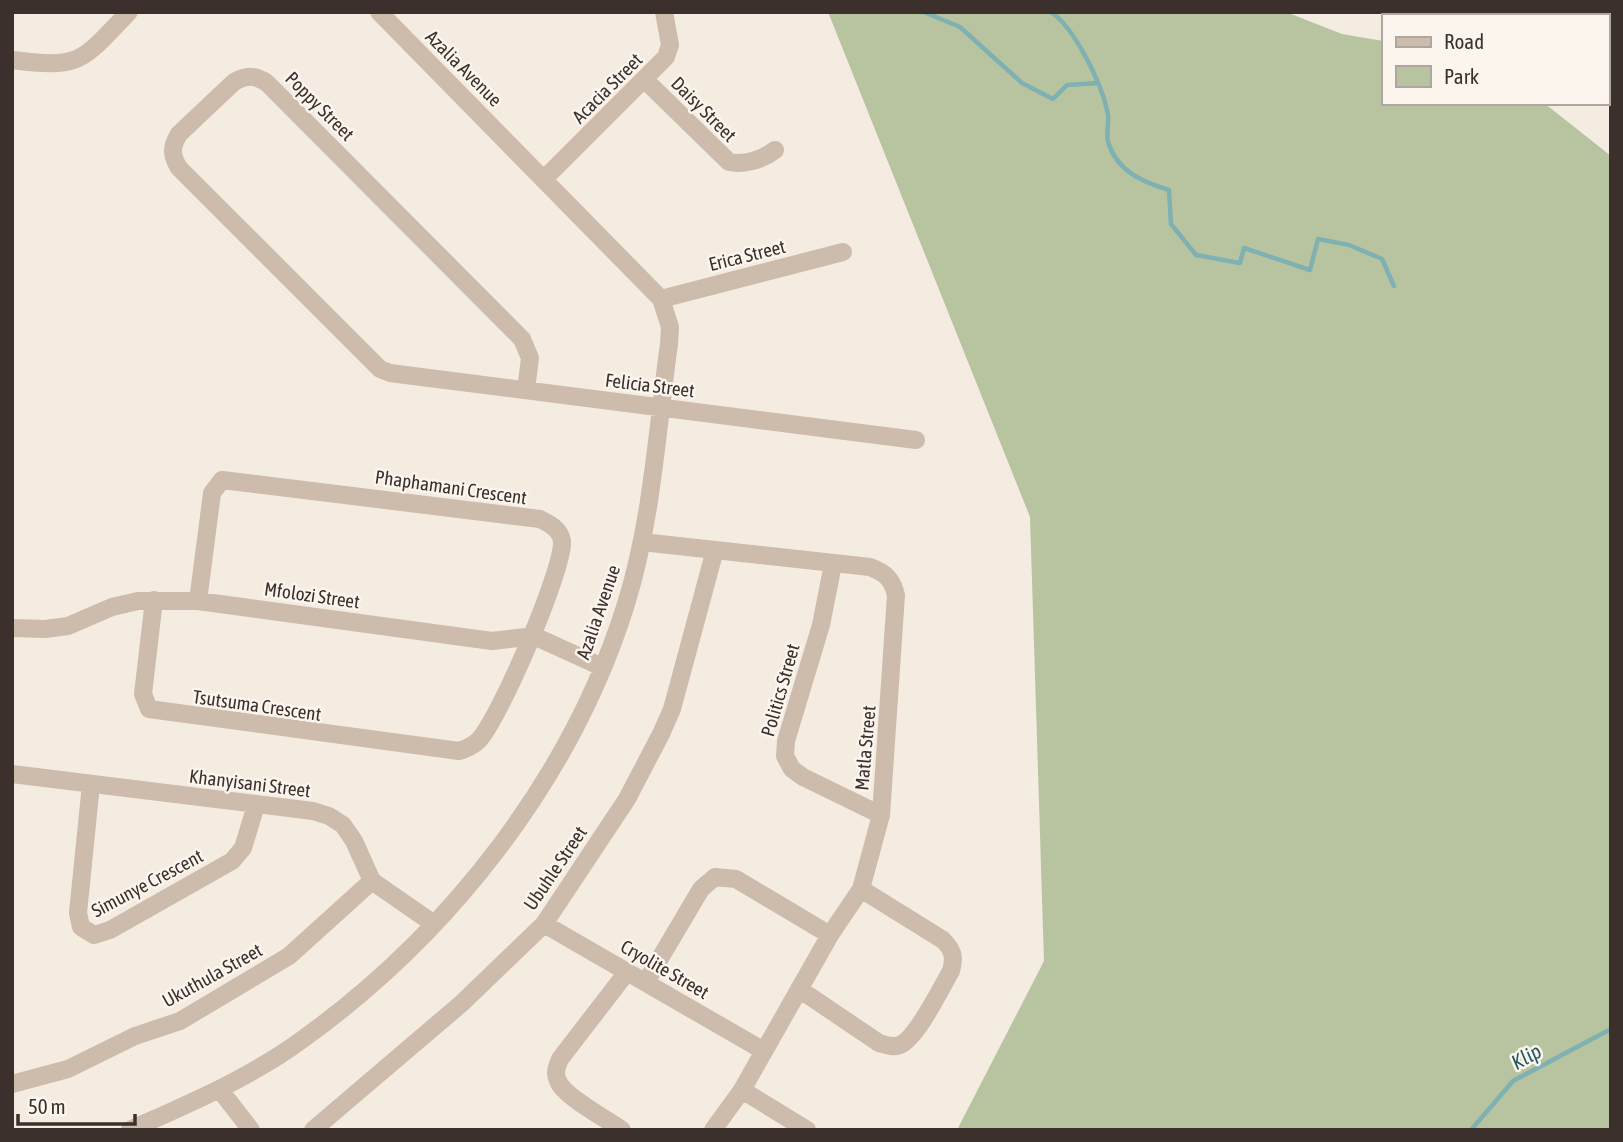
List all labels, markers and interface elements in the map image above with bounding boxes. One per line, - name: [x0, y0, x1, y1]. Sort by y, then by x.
- legend: [1382, 14, 1609, 105]
- street label: Azalia Avenue: [421, 25, 507, 111]
- text: Road: [1444, 29, 1484, 53]
- street label: Acacia Street: [568, 49, 646, 127]
- text: Park: [1444, 64, 1479, 88]
- street label: Poppy Street: [281, 67, 359, 145]
- street label: Daisy Street: [667, 72, 741, 146]
- street label: Erica Street: [706, 235, 788, 275]
- street label: Felicia Street: [604, 369, 696, 401]
- street label: Phaphamani Crescent: [374, 465, 528, 509]
- street label: Azalia Avenue: [572, 562, 624, 662]
- street label: Mfolozi Street: [263, 577, 361, 613]
- street label: Politics Street: [756, 641, 804, 739]
- street label: Tsutsuma Crescent: [191, 685, 323, 725]
- street label: Matla Street: [850, 705, 880, 791]
- street label: Khanyisani Street: [188, 765, 312, 801]
- street label: Ubuhle Street: [519, 822, 591, 914]
- street label: Simunye Crescent: [87, 844, 207, 922]
- street label: Cryolite Street: [617, 935, 713, 1003]
- street label: Ukuthula Street: [158, 939, 266, 1011]
- water label: Klip: [1507, 1038, 1545, 1074]
- scale bar: [18, 1082, 135, 1126]
- text: 50 m: [28, 1094, 66, 1118]

